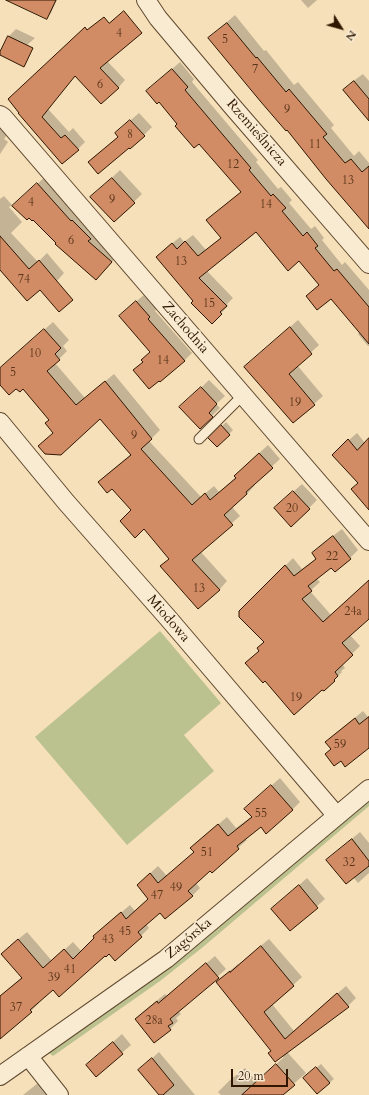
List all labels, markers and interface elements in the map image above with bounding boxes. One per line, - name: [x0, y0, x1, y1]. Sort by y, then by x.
- north arrow: [321, 8, 361, 48]
- house number: 4: [116, 27, 122, 41]
- text: N: [342, 27, 360, 44]
- house number: 5: [222, 33, 228, 47]
- house number: 7: [252, 63, 258, 77]
- house number: 6: [97, 78, 103, 92]
- street label: Rzemieślnicza: [222, 96, 290, 170]
- house number: 9: [284, 103, 290, 117]
- house number: 8: [127, 128, 133, 142]
- house number: 11: [309, 138, 321, 152]
- house number: 12: [227, 158, 239, 172]
- house number: 13: [342, 174, 354, 188]
- house number: 9: [109, 193, 115, 207]
- house number: 4: [28, 196, 34, 210]
- house number: 14: [260, 198, 272, 212]
- house number: 6: [68, 234, 74, 248]
- house number: 13: [175, 255, 187, 269]
- house number: 74: [18, 273, 30, 287]
- house number: 15: [203, 297, 215, 311]
- street label: Zachodnia: [158, 299, 212, 357]
- house number: 10: [29, 347, 41, 361]
- house number: 14: [157, 354, 169, 368]
- house number: 5: [10, 366, 16, 380]
- house number: 19: [289, 396, 301, 410]
- house number: 9: [131, 429, 137, 443]
- house number: 20: [286, 502, 298, 516]
- house number: 22: [326, 550, 338, 564]
- house number: 13: [193, 582, 205, 596]
- street label: Miodowa: [143, 592, 193, 646]
- house number: 24a: [344, 605, 362, 619]
- house number: 19: [290, 691, 302, 705]
- house number: 59: [334, 738, 346, 752]
- house number: 55: [255, 807, 267, 821]
- house number: 51: [201, 846, 213, 860]
- house number: 32: [343, 856, 355, 870]
- house number: 49: [170, 881, 182, 895]
- house number: 47: [151, 889, 163, 903]
- street label: Zagórska: [163, 915, 215, 963]
- house number: 45: [119, 925, 131, 939]
- house number: 43: [102, 933, 114, 947]
- house number: 41: [64, 963, 76, 977]
- house number: 39: [48, 971, 60, 985]
- house number: 37: [10, 1001, 22, 1015]
- house number: 28a: [145, 1014, 163, 1028]
- scale bar: [233, 1061, 290, 1087]
- text: 20 m: [238, 1068, 264, 1084]

